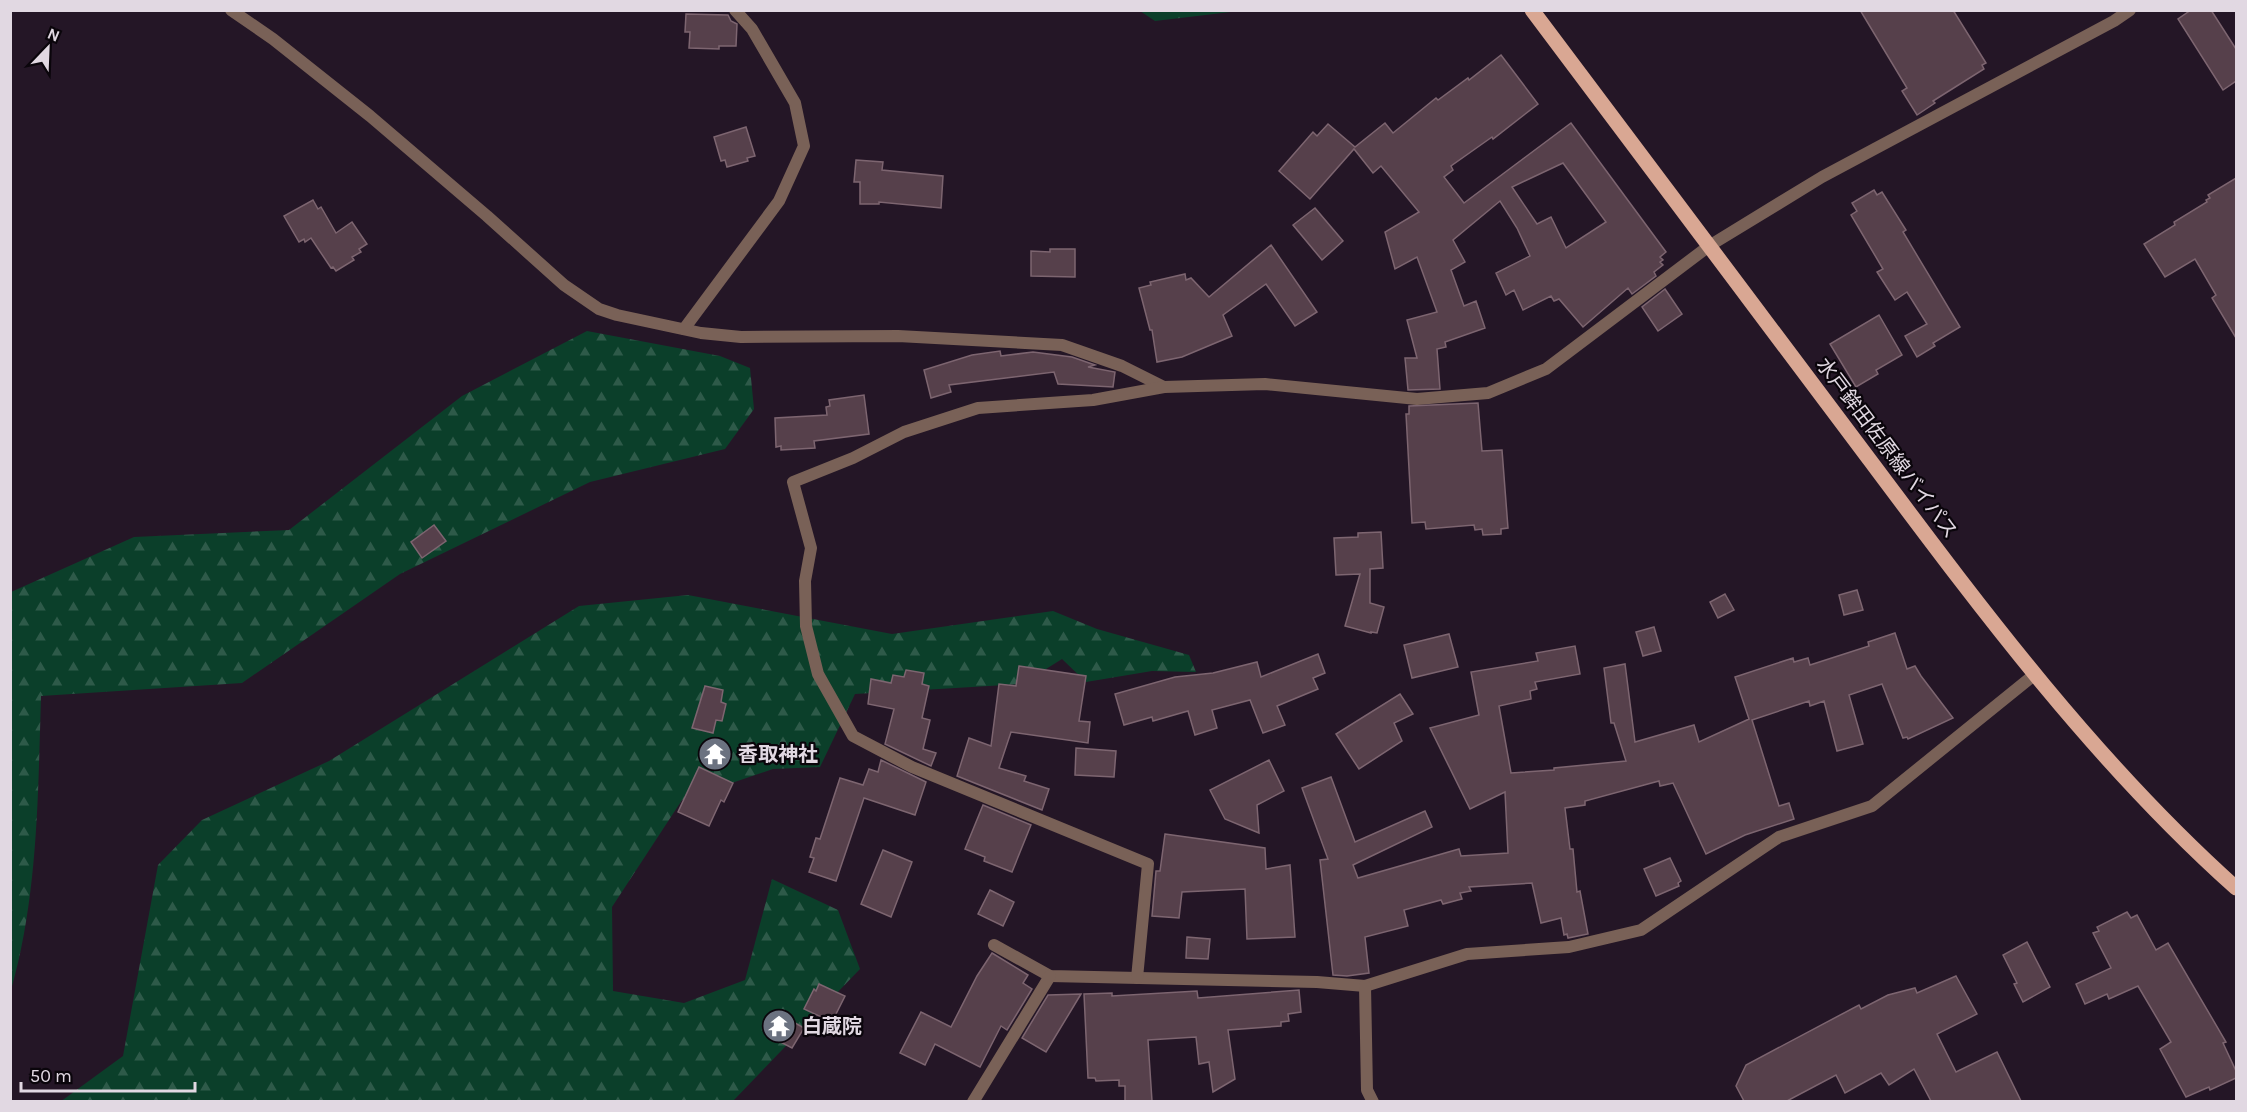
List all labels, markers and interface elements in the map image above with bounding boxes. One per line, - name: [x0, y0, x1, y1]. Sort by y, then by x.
- north arrow: [18, 18, 78, 78]
- text: N: [45, 24, 63, 46]
- street label: 水戸鉾田佐原線バイパス: [1812, 353, 1962, 543]
- temple icon: 香取神社: [697, 736, 733, 772]
- place label: 香取神社: [738, 743, 818, 766]
- temple icon: 白蔵院: [761, 1008, 797, 1044]
- place label: 白蔵院: [802, 1015, 862, 1038]
- scale bar: [21, 1055, 195, 1093]
- text: 50 m: [30, 1065, 72, 1087]

